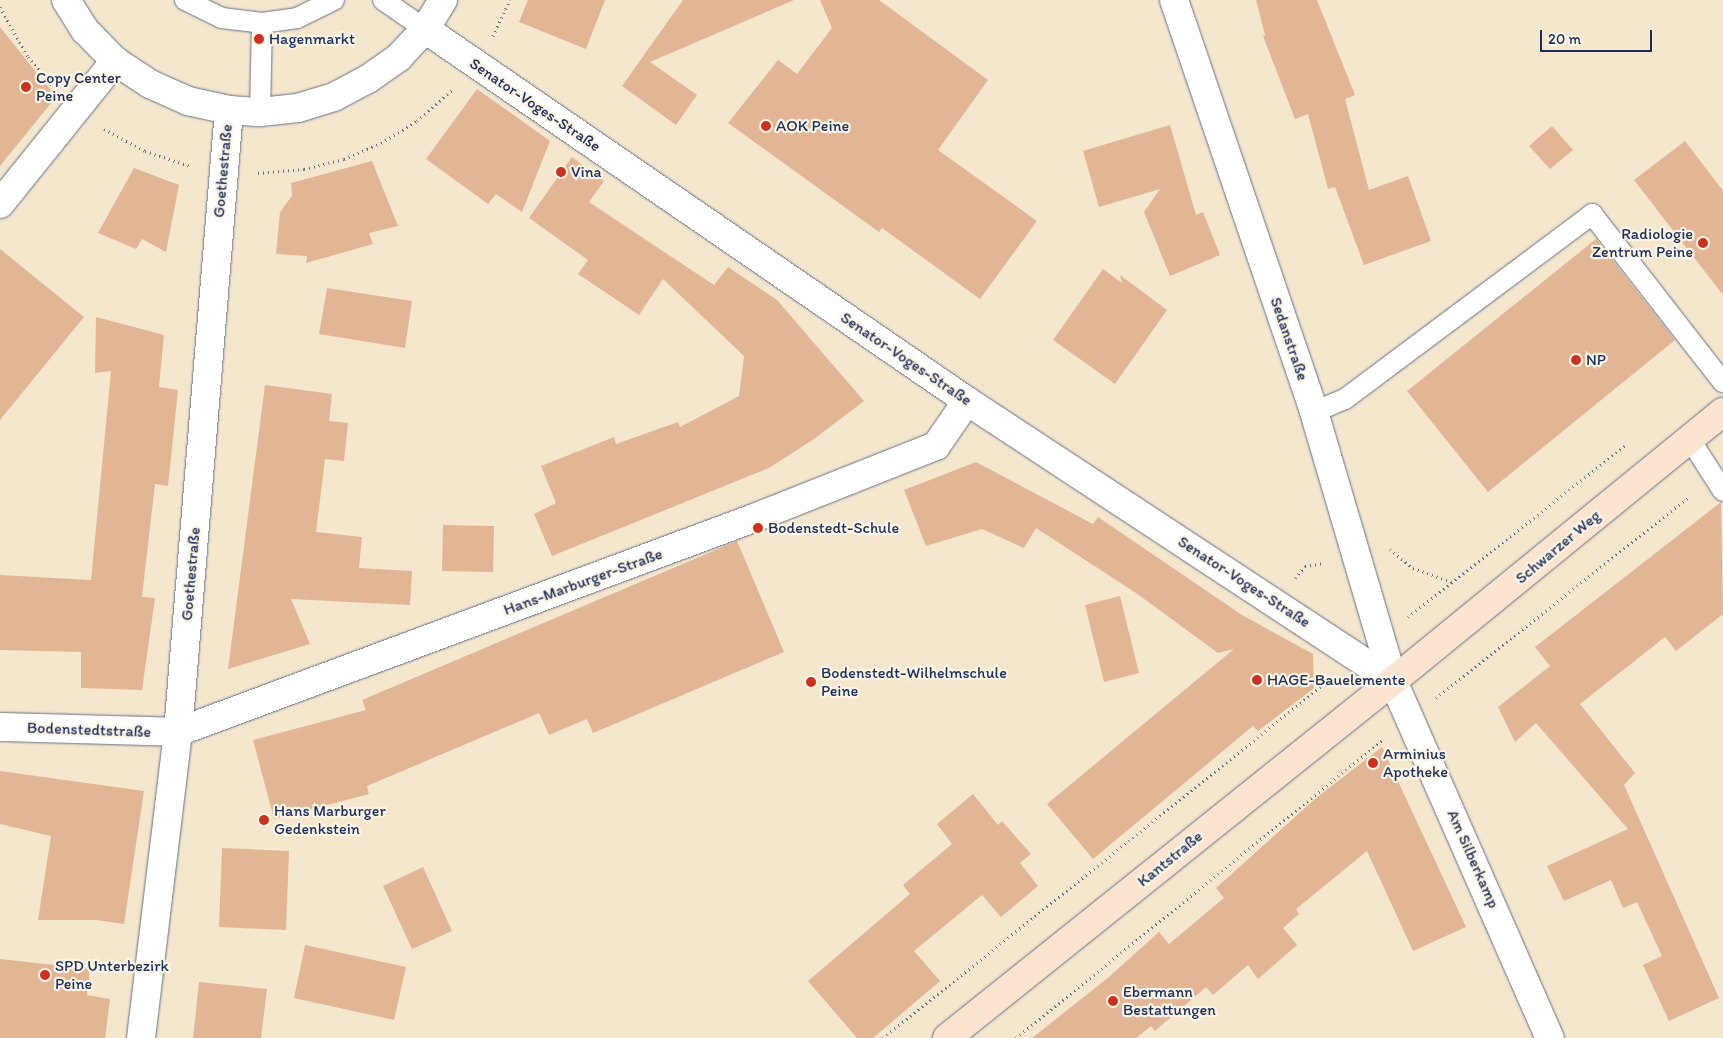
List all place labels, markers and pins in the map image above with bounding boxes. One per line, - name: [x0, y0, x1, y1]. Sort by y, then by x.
- place label: Hagenmarkt: [269, 29, 355, 49]
- marker: Hagenmarkt: [253, 33, 265, 45]
- place label: Copy Center Peine: [36, 68, 121, 106]
- marker: Copy Center Peine: [20, 81, 32, 93]
- place label: AOK Peine: [776, 116, 849, 136]
- marker: AOK Peine: [760, 120, 772, 132]
- place label: Vina: [571, 162, 601, 182]
- marker: Vina: [555, 166, 567, 178]
- place label: Radiologie Zentrum Peine: [1592, 224, 1693, 262]
- marker: Radiologie Zentrum Peine: [1697, 237, 1709, 249]
- place label: NP: [1586, 350, 1606, 370]
- marker: NP: [1570, 354, 1582, 366]
- place label: Bodenstedt-Schule: [768, 518, 899, 538]
- marker: Bodenstedt-Schule: [752, 522, 764, 534]
- place label: Bodenstedt-Wilhelmschule Peine: [821, 663, 1007, 701]
- place label: HAGE-Bauelemente: [1267, 670, 1405, 690]
- marker: HAGE-Bauelemente: [1251, 674, 1263, 686]
- marker: Bodenstedt-Wilhelmschule Peine: [805, 676, 817, 688]
- place label: Arminius Apotheke: [1383, 744, 1448, 782]
- marker: Arminius Apotheke: [1367, 757, 1379, 769]
- place label: Hans Marburger Gedenkstein: [274, 801, 386, 839]
- marker: Hans Marburger Gedenkstein: [258, 814, 270, 826]
- place label: SPD Unterbezirk Peine: [55, 956, 169, 994]
- marker: SPD Unterbezirk Peine: [39, 969, 51, 981]
- place label: Ebermann Bestattungen: [1123, 982, 1216, 1020]
- marker: Ebermann Bestattungen: [1107, 995, 1119, 1007]

